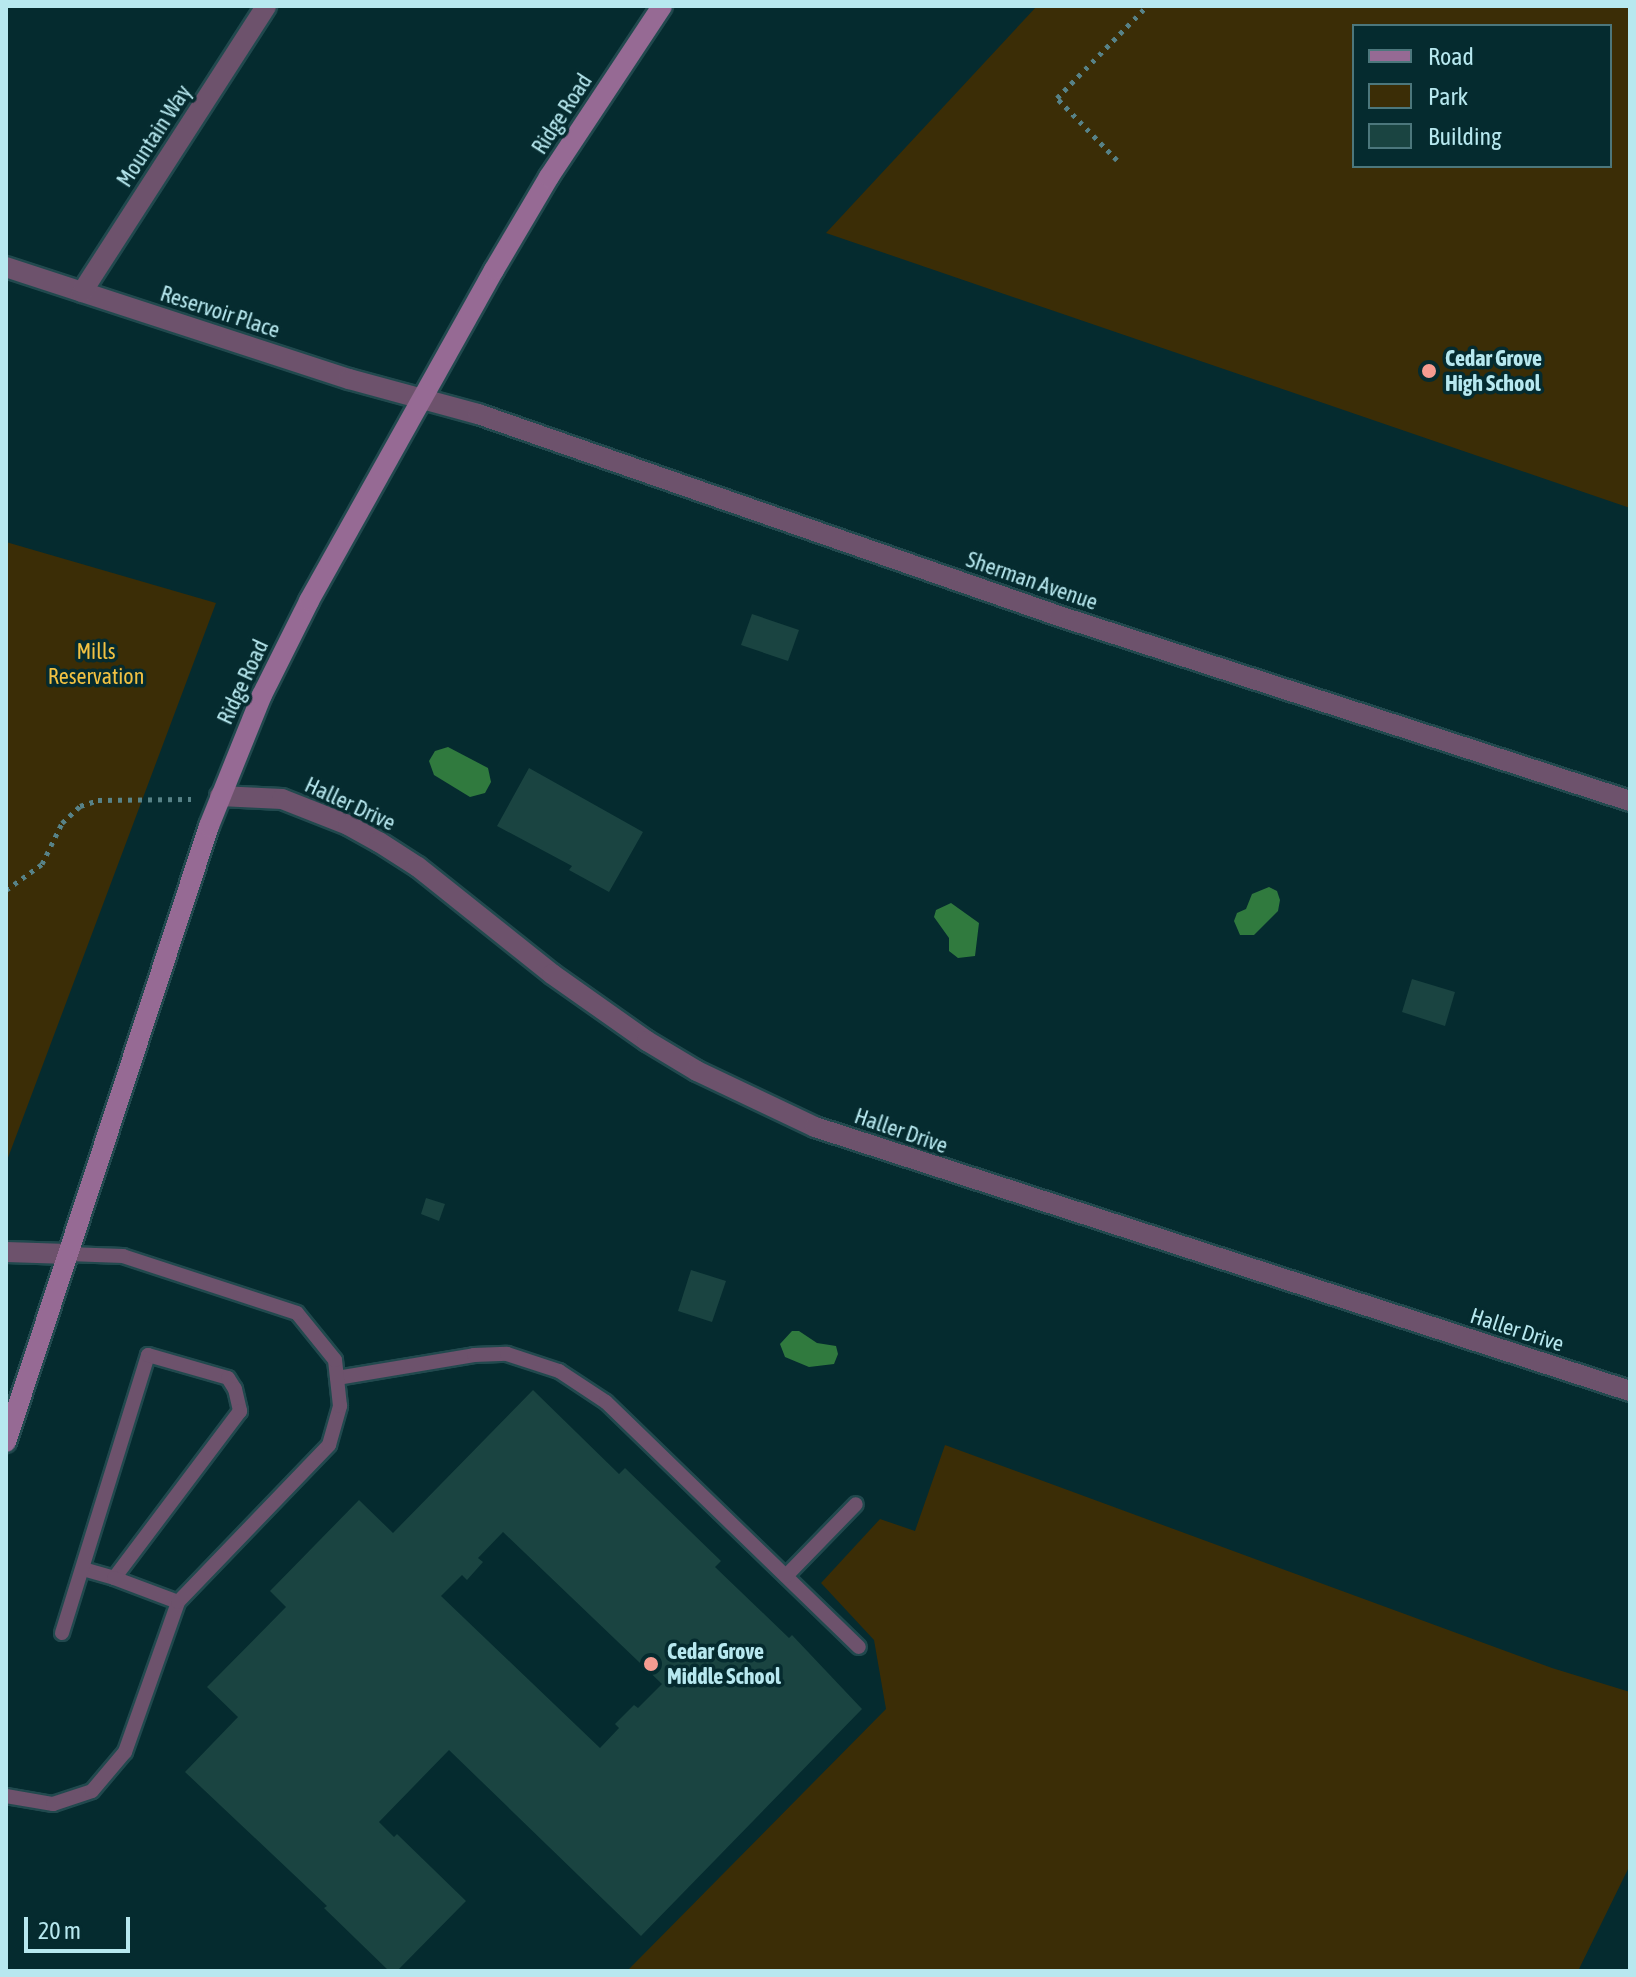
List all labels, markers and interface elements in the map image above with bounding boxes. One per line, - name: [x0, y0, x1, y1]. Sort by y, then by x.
- legend: [1352, 24, 1612, 168]
- text: Road: [1428, 43, 1474, 70]
- street label: Ridge Road: [526, 69, 598, 159]
- street label: Mountain Way: [111, 80, 197, 192]
- text: Park: [1428, 83, 1468, 110]
- text: Building: [1428, 123, 1501, 150]
- street label: Reservoir Place: [157, 280, 283, 344]
- place label: Cedar Grove High School: [1445, 345, 1542, 396]
- marker: Cedar Grove High School: [1420, 362, 1438, 380]
- street label: Sherman Avenue: [963, 546, 1101, 616]
- street label: Ridge Road: [212, 635, 274, 729]
- park label: Mills Reservation: [48, 638, 144, 690]
- street label: Haller Drive: [301, 772, 399, 836]
- street label: Haller Drive: [851, 1103, 951, 1159]
- street label: Haller Drive: [1467, 1303, 1567, 1357]
- place label: Cedar Grove Middle School: [667, 1638, 781, 1690]
- marker: Cedar Grove Middle School: [642, 1655, 660, 1673]
- scale bar: [28, 1901, 134, 1951]
- text: 20 m: [38, 1917, 81, 1944]

